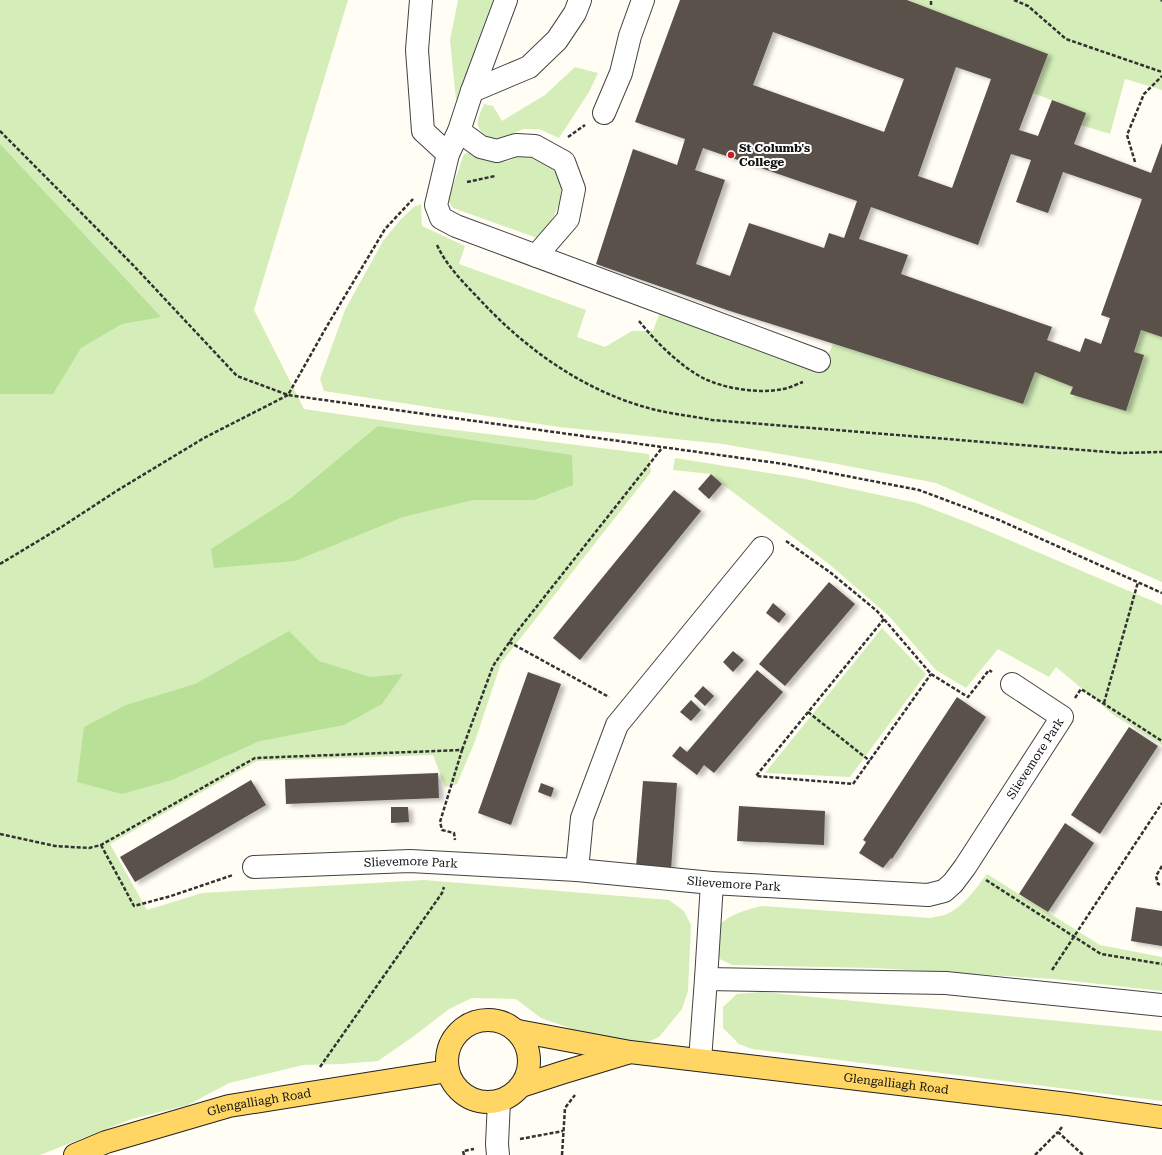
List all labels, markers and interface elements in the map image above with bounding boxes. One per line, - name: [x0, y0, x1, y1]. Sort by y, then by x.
- place label: St Columb's College: [739, 141, 810, 169]
- marker: St Columb's College: [726, 150, 736, 160]
- street label: Slievemore Park: [1004, 715, 1067, 802]
- street label: Slievemore Park: [364, 854, 459, 871]
- street label: Slievemore Park: [686, 874, 782, 894]
- street label: Glengalliagh Road: [843, 1070, 950, 1097]
- street label: Glengalliagh Road: [205, 1086, 312, 1119]

